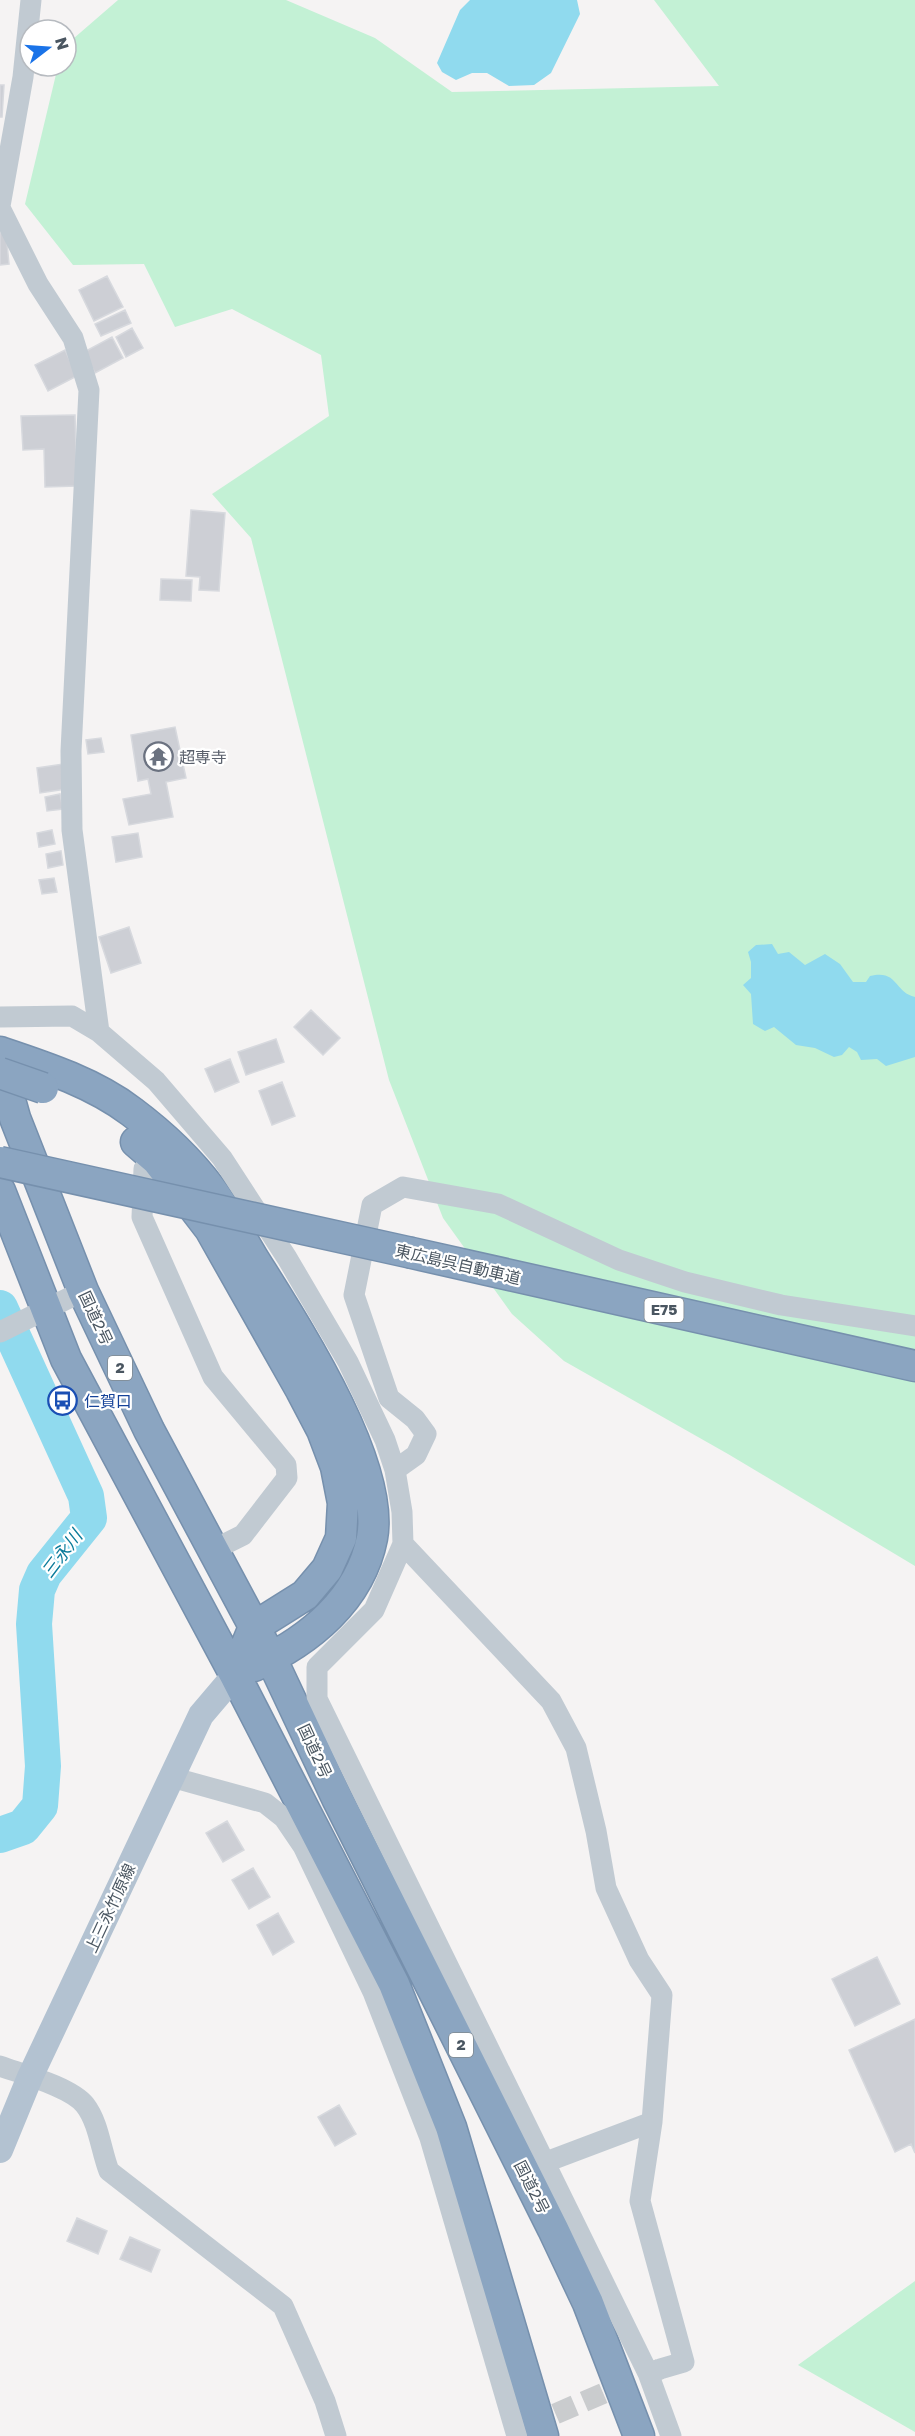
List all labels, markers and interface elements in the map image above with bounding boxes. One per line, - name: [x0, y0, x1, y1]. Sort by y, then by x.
- north arrow: [18, 18, 78, 78]
- text: N: [51, 35, 74, 52]
- temple icon: 超専寺: [142, 741, 174, 773]
- place label: 超専寺: [179, 747, 227, 767]
- street label: 東広島呉自動車道: [393, 1240, 523, 1288]
- street label: 国道2号: [75, 1288, 117, 1348]
- road number: E75: [644, 1298, 684, 1322]
- road number: 2: [108, 1356, 132, 1380]
- bus stop icon: 仁賀口: [47, 1385, 79, 1417]
- place label: 仁賀口: [84, 1391, 132, 1411]
- water label: 三永川: [36, 1524, 87, 1582]
- street label: 国道2号: [294, 1721, 336, 1781]
- street label: 上三永竹原線: [81, 1860, 139, 1956]
- road number: 2: [449, 2033, 473, 2057]
- street label: 国道2号: [510, 2157, 554, 2217]

